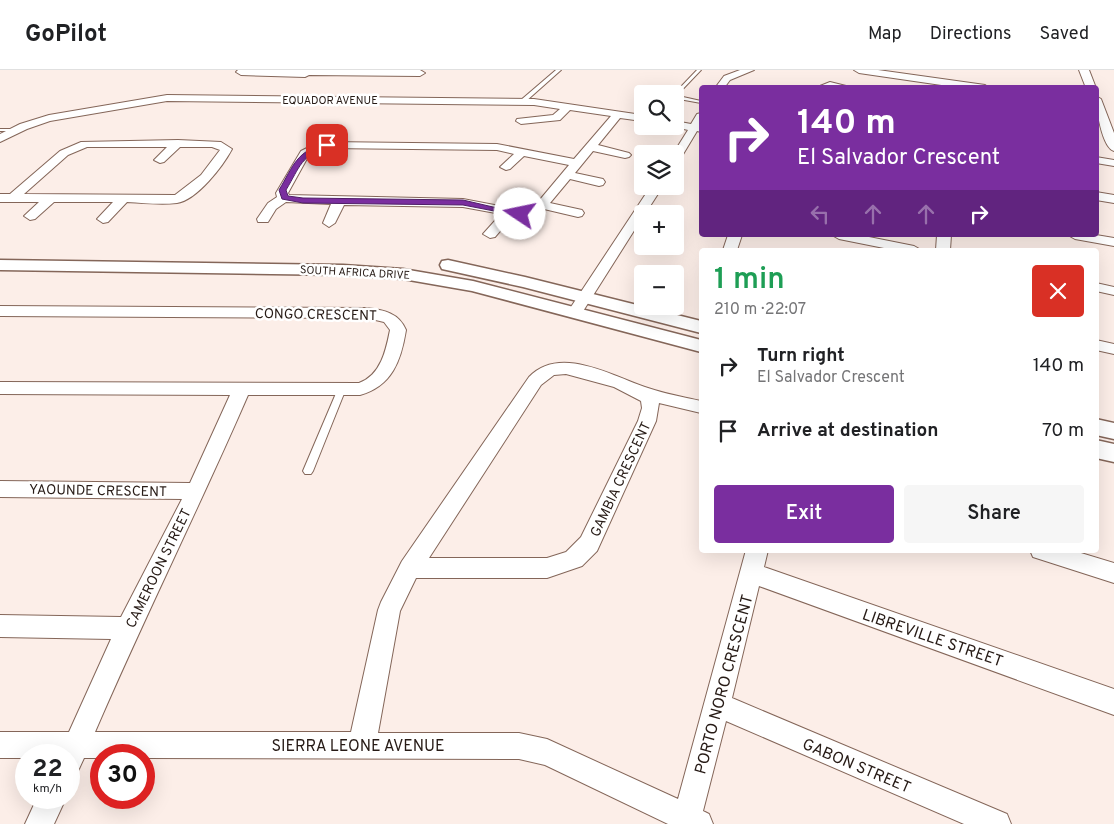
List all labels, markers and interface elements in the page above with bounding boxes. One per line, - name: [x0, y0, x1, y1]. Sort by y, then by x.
- text: GoPilot: [25, 20, 107, 50]
- text: Map: [868, 23, 902, 46]
- text: Directions: [930, 23, 1012, 46]
- text: Saved: [1040, 23, 1089, 46]
- map controls: [634, 85, 684, 315]
- button: search: [634, 85, 684, 135]
- street label: EQUADOR AVENUE: [282, 94, 378, 108]
- text: 140 m: [797, 102, 896, 146]
- icon: right: [714, 105, 779, 170]
- pin: [306, 124, 348, 166]
- icon: arrive: [313, 131, 341, 159]
- button: layers: [634, 145, 684, 195]
- text: El Salvador Crescent: [797, 145, 1000, 172]
- position arrow: [493, 187, 545, 239]
- icon: left: [806, 200, 834, 228]
- icon: ahead: [859, 200, 887, 228]
- icon: ahead: [912, 200, 940, 228]
- icon: right: [965, 200, 993, 228]
- button: +: [634, 205, 684, 255]
- text: 1 min: [714, 262, 785, 299]
- street label: SOUTH AFRICA DRIVE: [300, 263, 410, 283]
- button: −: [634, 265, 684, 315]
- button: close: [1032, 265, 1084, 317]
- text: 210 m · 22:07: [714, 300, 806, 320]
- street label: CONGO CRESCENT: [255, 306, 377, 325]
- text: Turn right: [757, 344, 845, 368]
- icon: right: [714, 352, 742, 380]
- text: 140 m: [1033, 354, 1084, 378]
- text: El Salvador Crescent: [757, 368, 905, 388]
- icon: arrive: [714, 417, 742, 445]
- street label: GAMBIA CRESCENT: [587, 419, 655, 540]
- text: Arrive at destination: [757, 419, 938, 443]
- text: 70 m: [1042, 419, 1084, 443]
- street label: YAOUNDE CRESCENT: [29, 482, 167, 501]
- button: Exit: [714, 485, 894, 543]
- button: Share: [904, 485, 1084, 543]
- street label: CAMEROON STREET: [123, 506, 196, 631]
- street label: PORTO NORO CRESCENT: [691, 593, 759, 777]
- street label: LIBREVILLE STREET: [859, 605, 1005, 672]
- street label: GABON STREET: [799, 735, 913, 799]
- street label: SIERRA LEONE AVENUE: [271, 737, 445, 757]
- speed limit sign: 30: [90, 744, 155, 809]
- text: 22: [32, 754, 63, 786]
- text: km/h: [33, 781, 62, 797]

